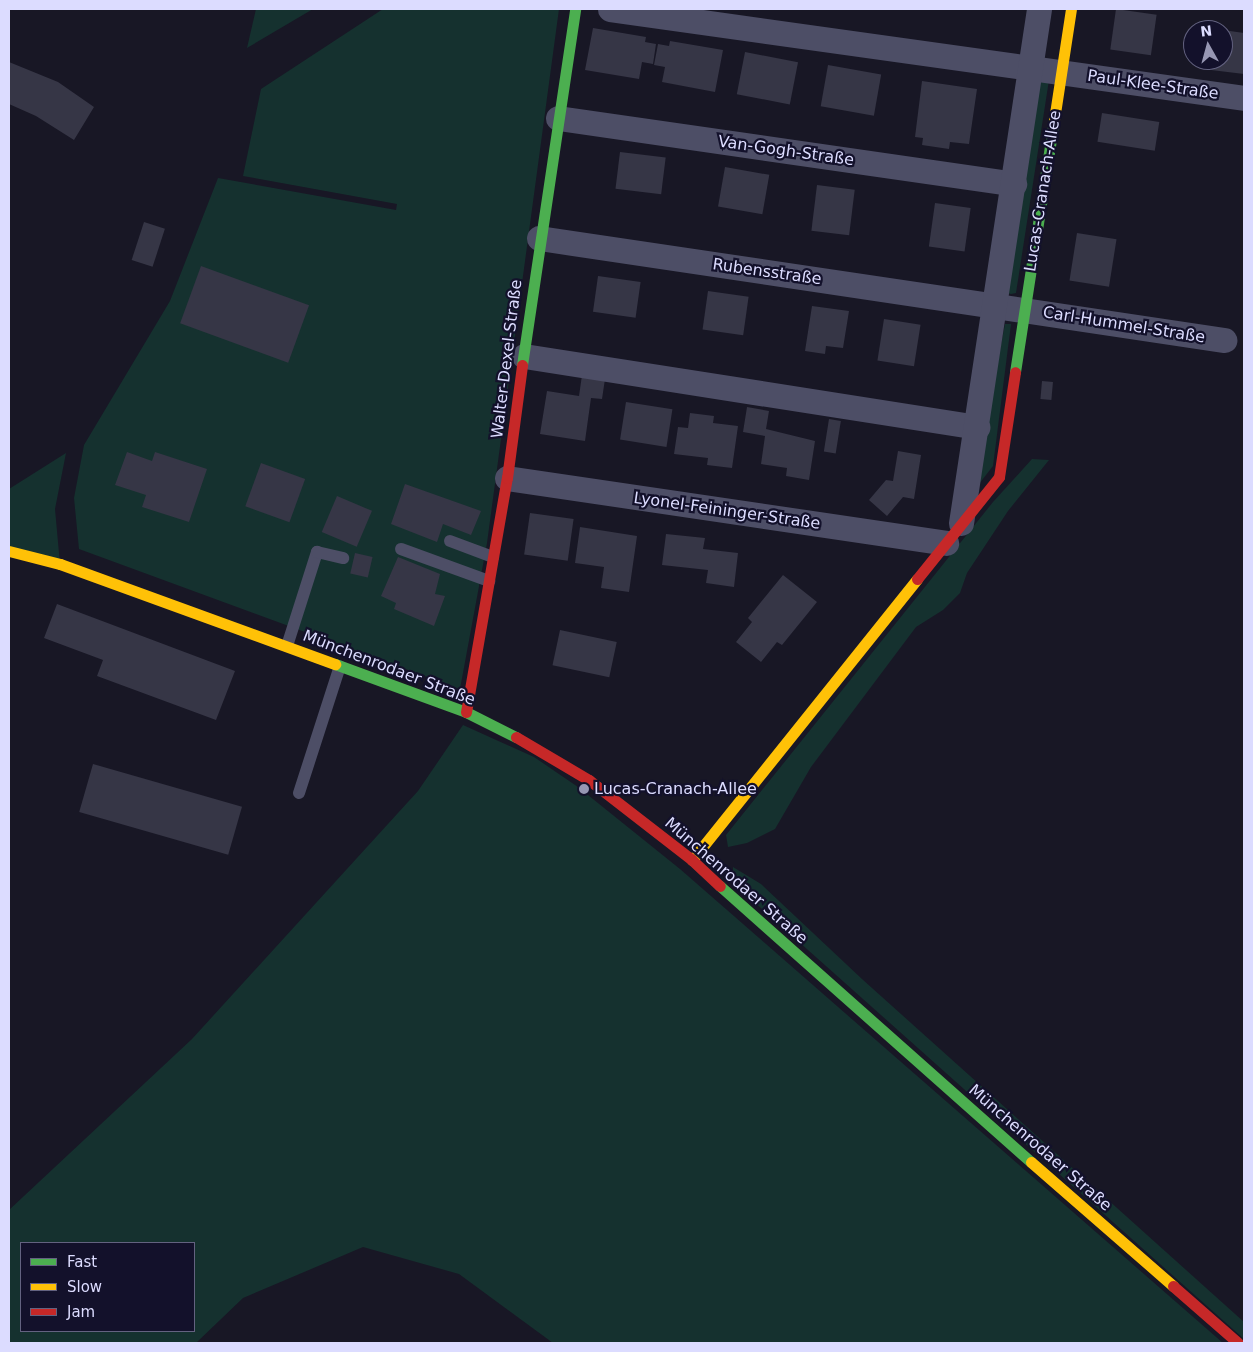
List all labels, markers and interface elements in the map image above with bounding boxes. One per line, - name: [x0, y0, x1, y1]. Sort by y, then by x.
- north arrow: [1183, 20, 1233, 70]
- text: N: [1200, 22, 1213, 40]
- street label: Paul-Klee-Straße: [1086, 66, 1220, 104]
- street label: Lucas-Cranach-Allee: [1021, 109, 1065, 273]
- street label: Van-Gogh-Straße: [717, 132, 855, 170]
- street label: Rubensstraße: [711, 255, 823, 289]
- street label: Walter-Dexel-Straße: [488, 278, 526, 440]
- street label: Carl-Hummel-Straße: [1042, 303, 1206, 347]
- street label: Lyonel-Feininger-Straße: [632, 488, 822, 534]
- street label: Münchenrodaer Straße: [300, 626, 478, 710]
- place label: Lucas-Cranach-Allee: [594, 779, 757, 799]
- marker: Lucas-Cranach-Allee: [578, 783, 590, 795]
- street label: Münchenrodaer Straße: [661, 814, 811, 948]
- street label: Münchenrodaer Straße: [965, 1081, 1115, 1215]
- legend: [20, 1242, 195, 1332]
- text: Fast: [67, 1253, 97, 1271]
- text: Slow: [67, 1278, 102, 1296]
- text: Jam: [67, 1303, 95, 1321]

